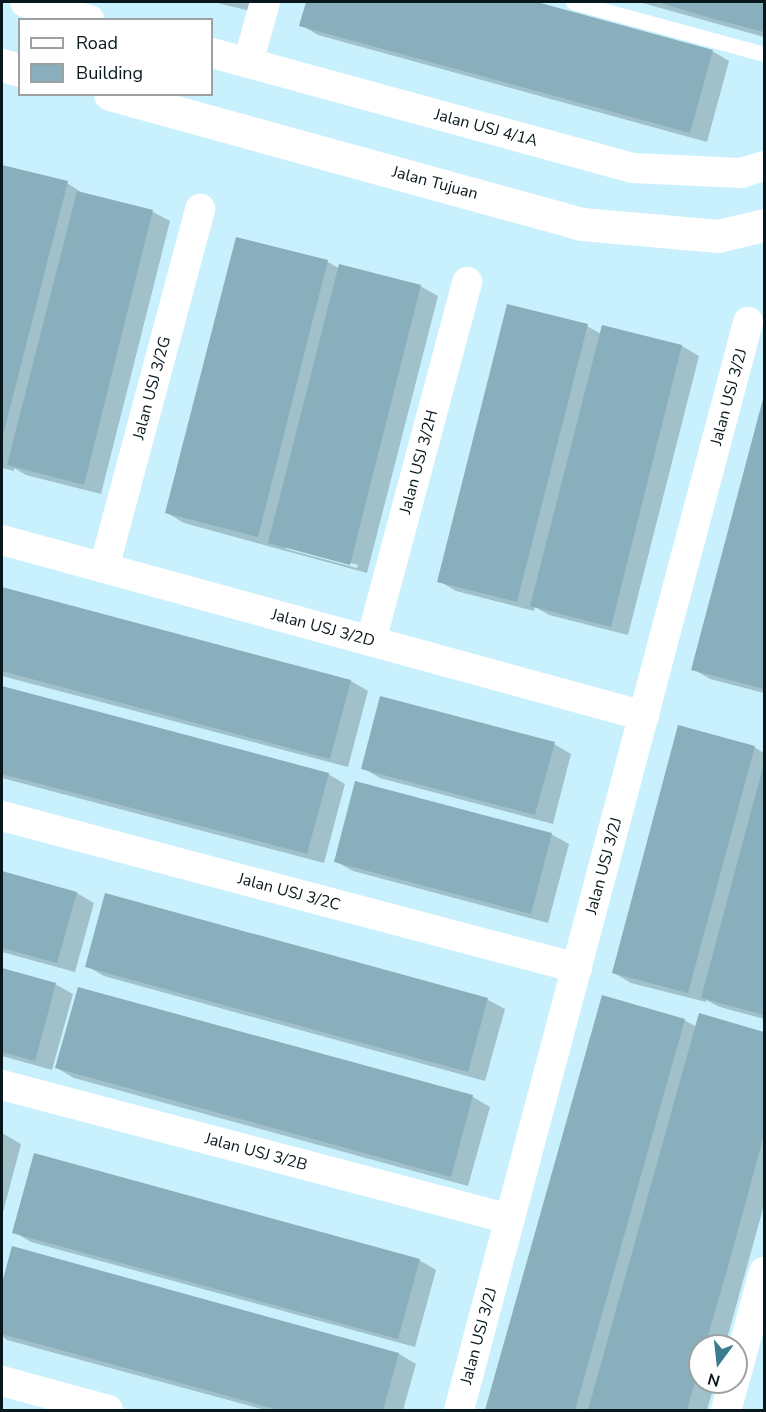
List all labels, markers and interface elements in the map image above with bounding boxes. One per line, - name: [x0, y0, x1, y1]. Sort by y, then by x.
- legend: [18, 18, 213, 96]
- text: Road: [76, 31, 118, 55]
- text: Building: [76, 61, 143, 85]
- street label: Jalan USJ 4/1A: [432, 105, 540, 151]
- street label: Jalan Tujuan: [390, 162, 480, 204]
- street label: Jalan USJ 3/2G: [129, 334, 175, 442]
- street label: Jalan USJ 3/2J: [707, 346, 751, 448]
- street label: Jalan USJ 3/2H: [396, 408, 442, 516]
- street label: Jalan USJ 3/2D: [269, 605, 377, 651]
- street label: Jalan USJ 3/2J: [582, 815, 626, 917]
- street label: Jalan USJ 3/2C: [236, 869, 342, 915]
- street label: Jalan USJ 3/2B: [203, 1129, 309, 1175]
- street label: Jalan USJ 3/2J: [457, 1285, 501, 1387]
- north arrow: [688, 1334, 748, 1394]
- text: N: [705, 1367, 722, 1392]

